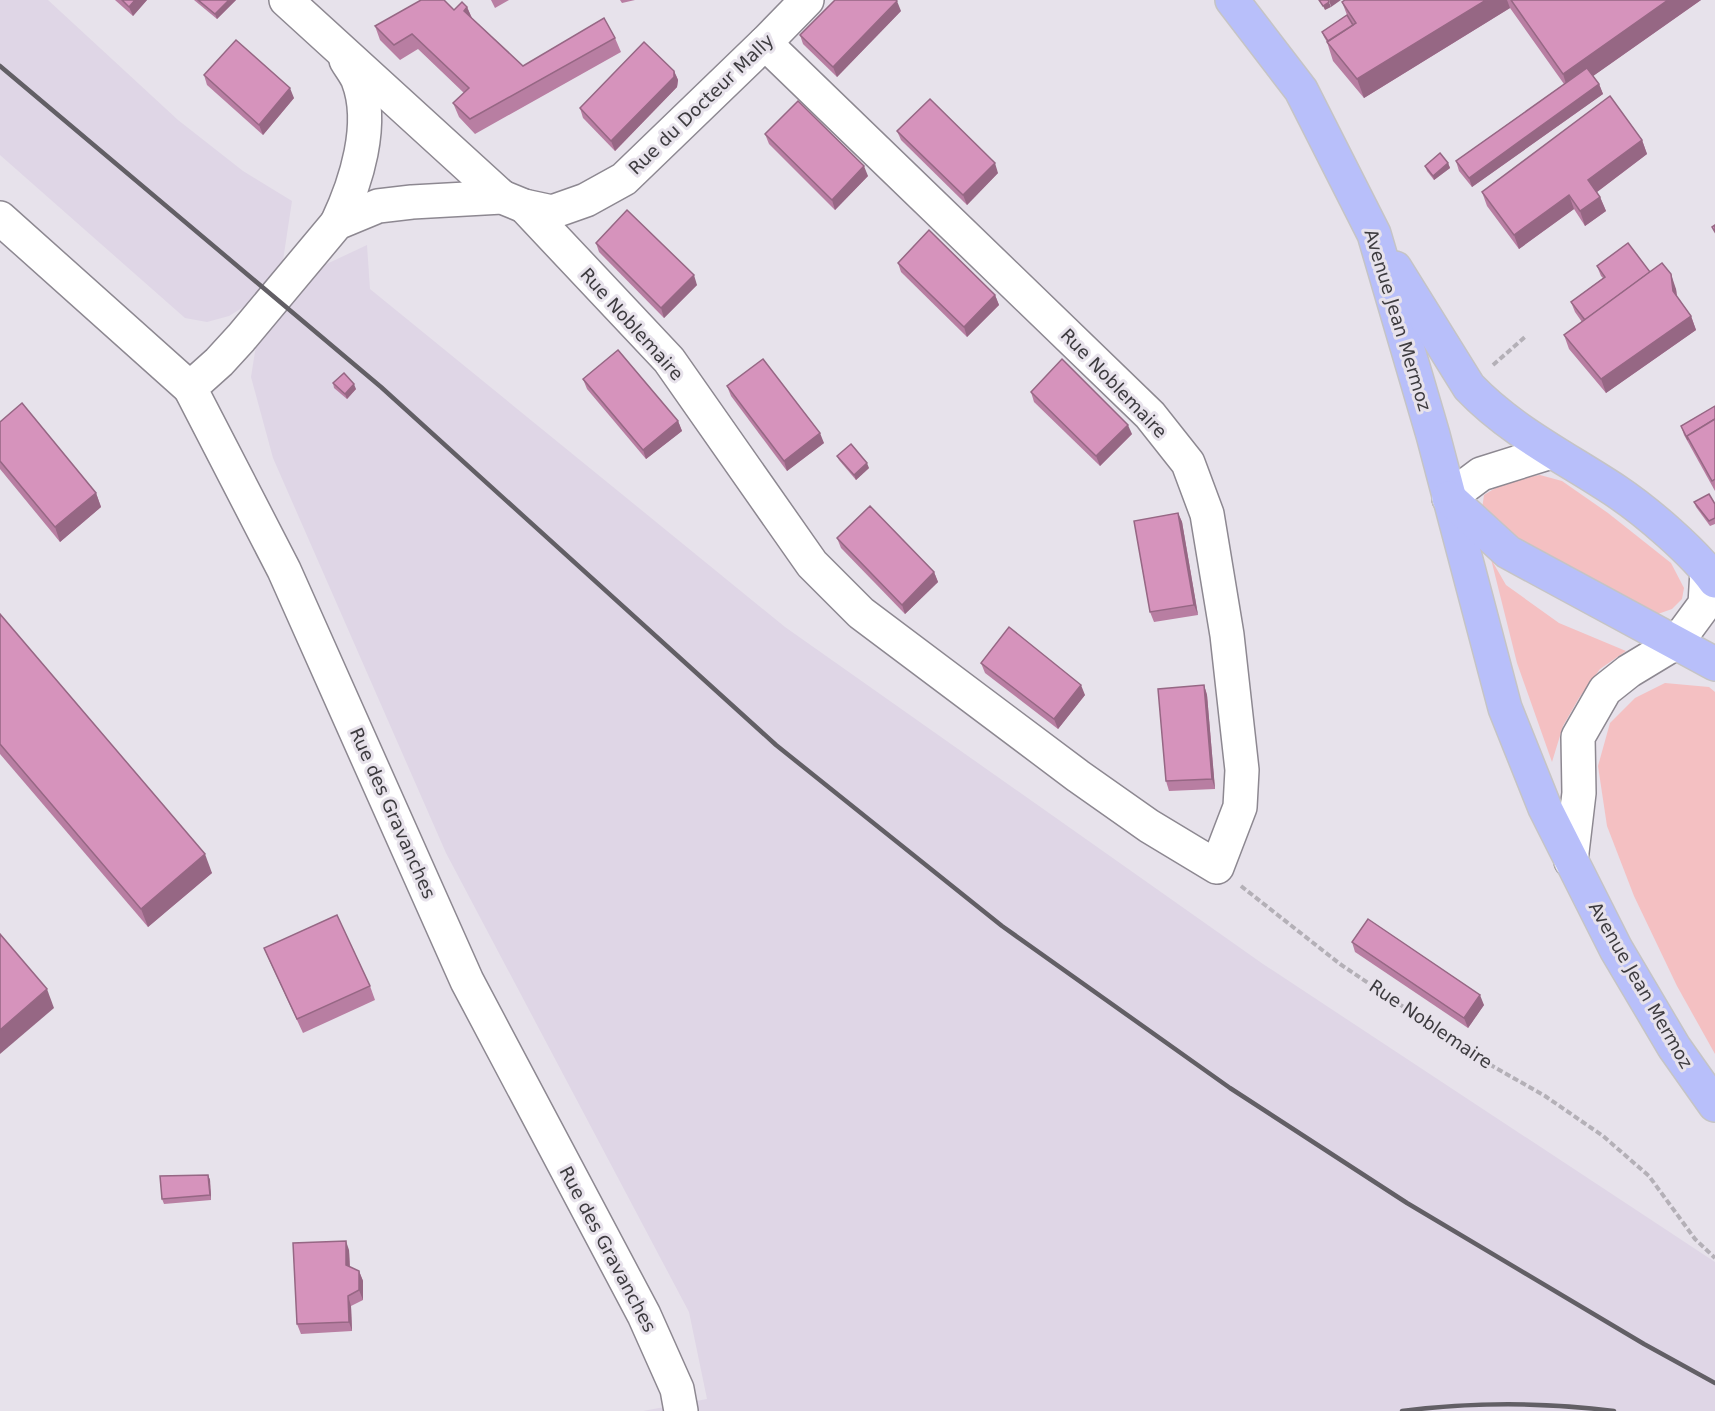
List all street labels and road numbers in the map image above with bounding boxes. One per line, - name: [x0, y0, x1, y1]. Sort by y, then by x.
- street label: Rue du Docteur Mally: [624, 29, 778, 179]
- street label: Avenue Jean Mermoz: [1360, 227, 1436, 413]
- street label: Rue Noblemaire: [576, 264, 688, 384]
- street label: Rue Noblemaire: [1057, 324, 1171, 442]
- street label: Rue des Gravanches: [346, 724, 440, 902]
- street label: Avenue Jean Mermoz: [1585, 898, 1697, 1072]
- street label: Rue Noblemaire: [1366, 975, 1496, 1073]
- street label: Rue des Gravanches: [555, 1163, 661, 1335]

